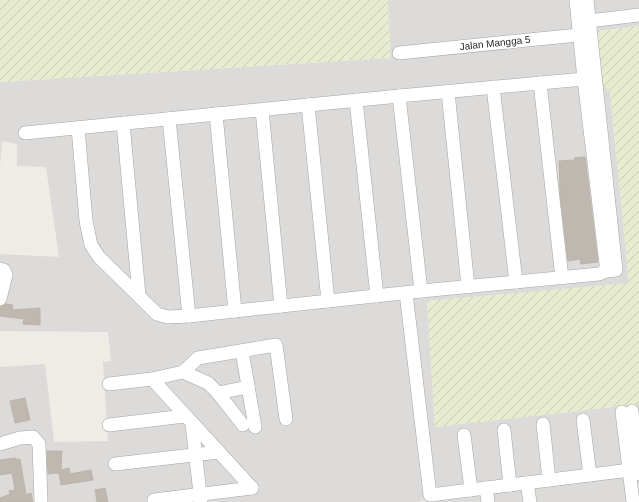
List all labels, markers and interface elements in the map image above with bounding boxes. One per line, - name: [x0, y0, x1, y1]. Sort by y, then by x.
- street label: Jalan Mangga 5: [459, 34, 531, 52]

